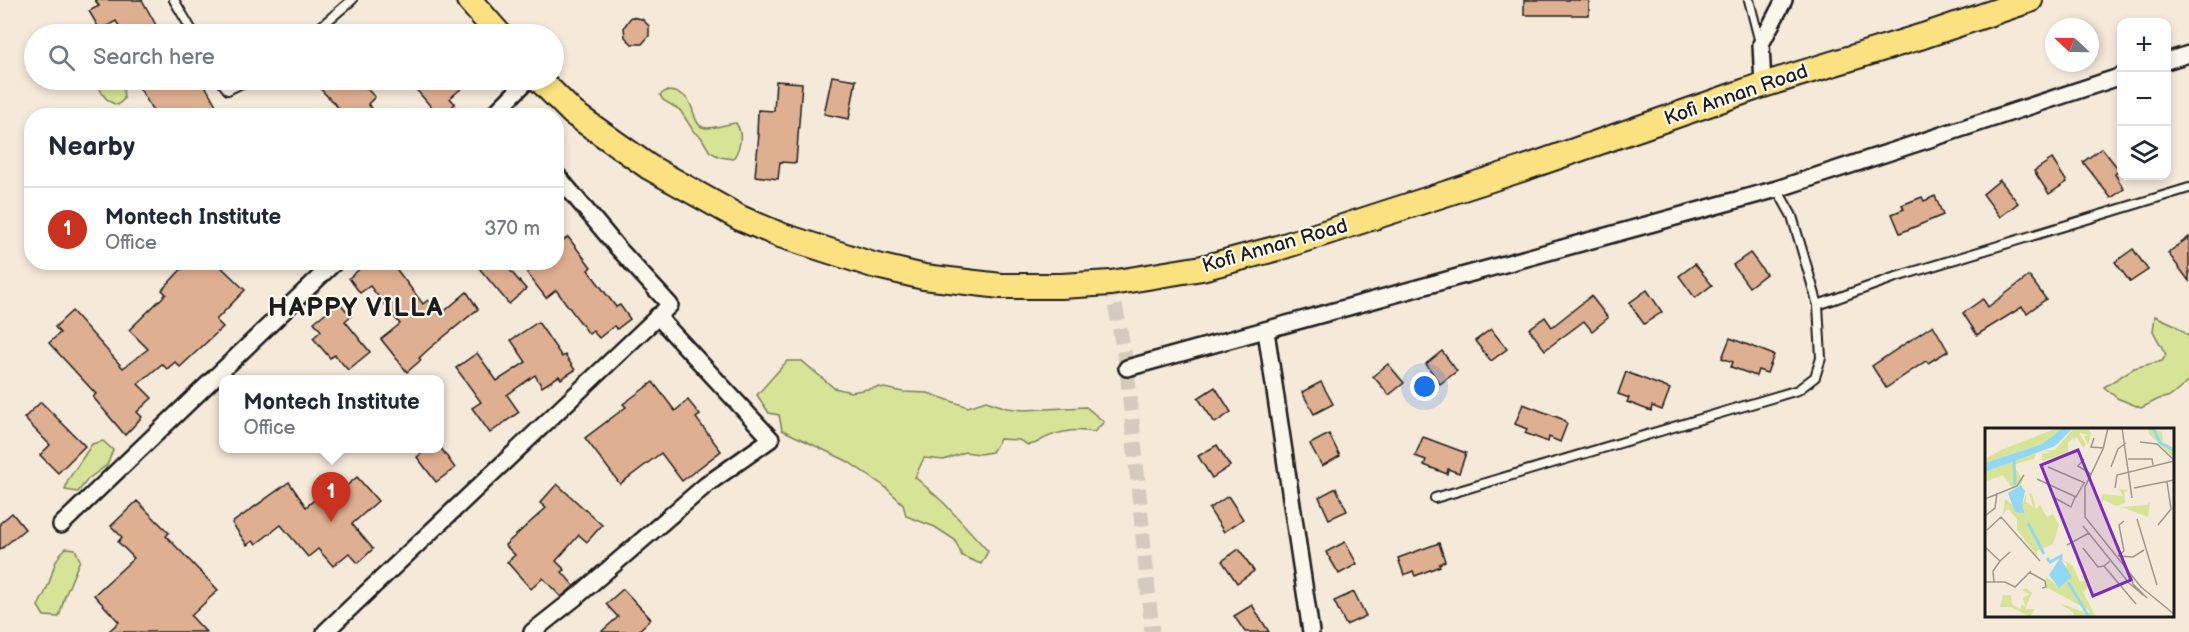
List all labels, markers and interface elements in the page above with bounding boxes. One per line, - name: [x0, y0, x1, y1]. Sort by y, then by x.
- north arrow: [2045, 18, 2099, 72]
- map controls: [2117, 18, 2171, 180]
- button: +: [2117, 18, 2171, 72]
- search box: [24, 24, 564, 90]
- icon: search: [45, 41, 78, 74]
- text: Search here: [93, 44, 215, 71]
- street label: Kofi Annan Road: [1661, 59, 1811, 131]
- button: −: [2117, 72, 2171, 126]
- button: layers: [2117, 126, 2171, 180]
- text: Nearby: [48, 132, 135, 163]
- text: Montech Institute: [105, 204, 281, 231]
- street label: Kofi Annan Road: [1199, 214, 1351, 278]
- text: 1: [63, 217, 72, 241]
- text: 370 m: [484, 217, 540, 241]
- text: Office: [105, 231, 157, 255]
- district label: HAPPY VILLA: [268, 293, 444, 324]
- your location: [1410, 372, 1439, 401]
- popup: [219, 375, 444, 453]
- text: Montech Institute: [243, 389, 420, 416]
- text: Office: [243, 416, 295, 440]
- inset map: [1985, 428, 2174, 617]
- pin: 1: [312, 472, 350, 522]

